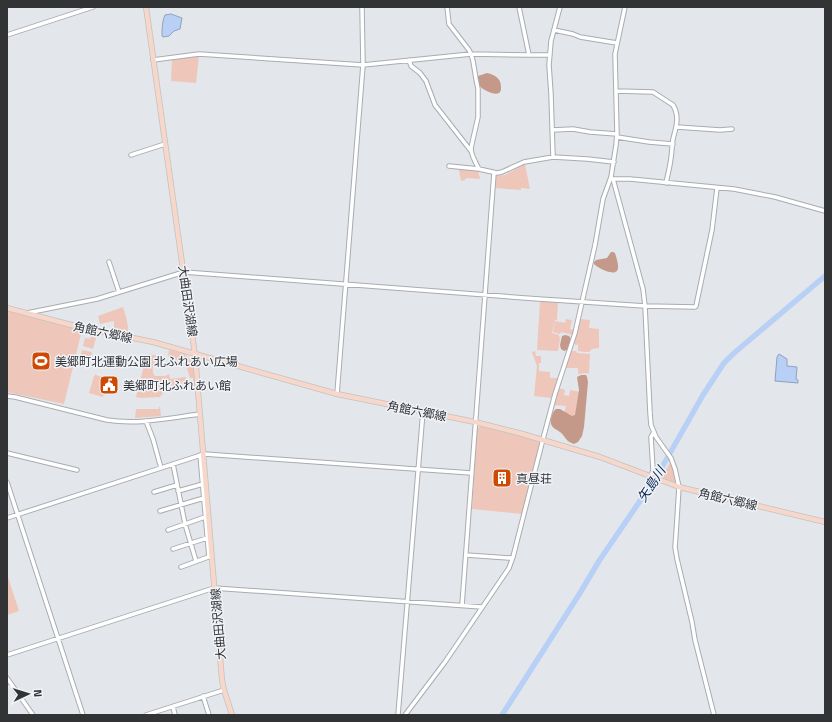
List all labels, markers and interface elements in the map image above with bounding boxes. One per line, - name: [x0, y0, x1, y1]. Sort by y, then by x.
- street label: 大曲田沢湖線: [174, 264, 202, 338]
- street label: 角館六郷線: [72, 316, 134, 348]
- sports icon: 美郷町北運動公園 北ふれあい広場: [30, 350, 52, 372]
- place label: 美郷町北運動公園 北ふれあい広場: [55, 352, 238, 371]
- public building icon: 美郷町北ふれあい館: [98, 374, 120, 396]
- place label: 美郷町北ふれあい館: [123, 376, 231, 395]
- street label: 角館六郷線: [386, 396, 448, 426]
- water label: 矢島川: [632, 461, 671, 506]
- building icon: 真昼荘: [491, 467, 513, 489]
- place label: 真昼荘: [516, 469, 552, 488]
- street label: 角館六郷線: [697, 483, 759, 515]
- street label: 大曲田沢湖線: [205, 587, 231, 661]
- north arrow: [8, 674, 48, 714]
- text: N: [30, 689, 46, 698]

